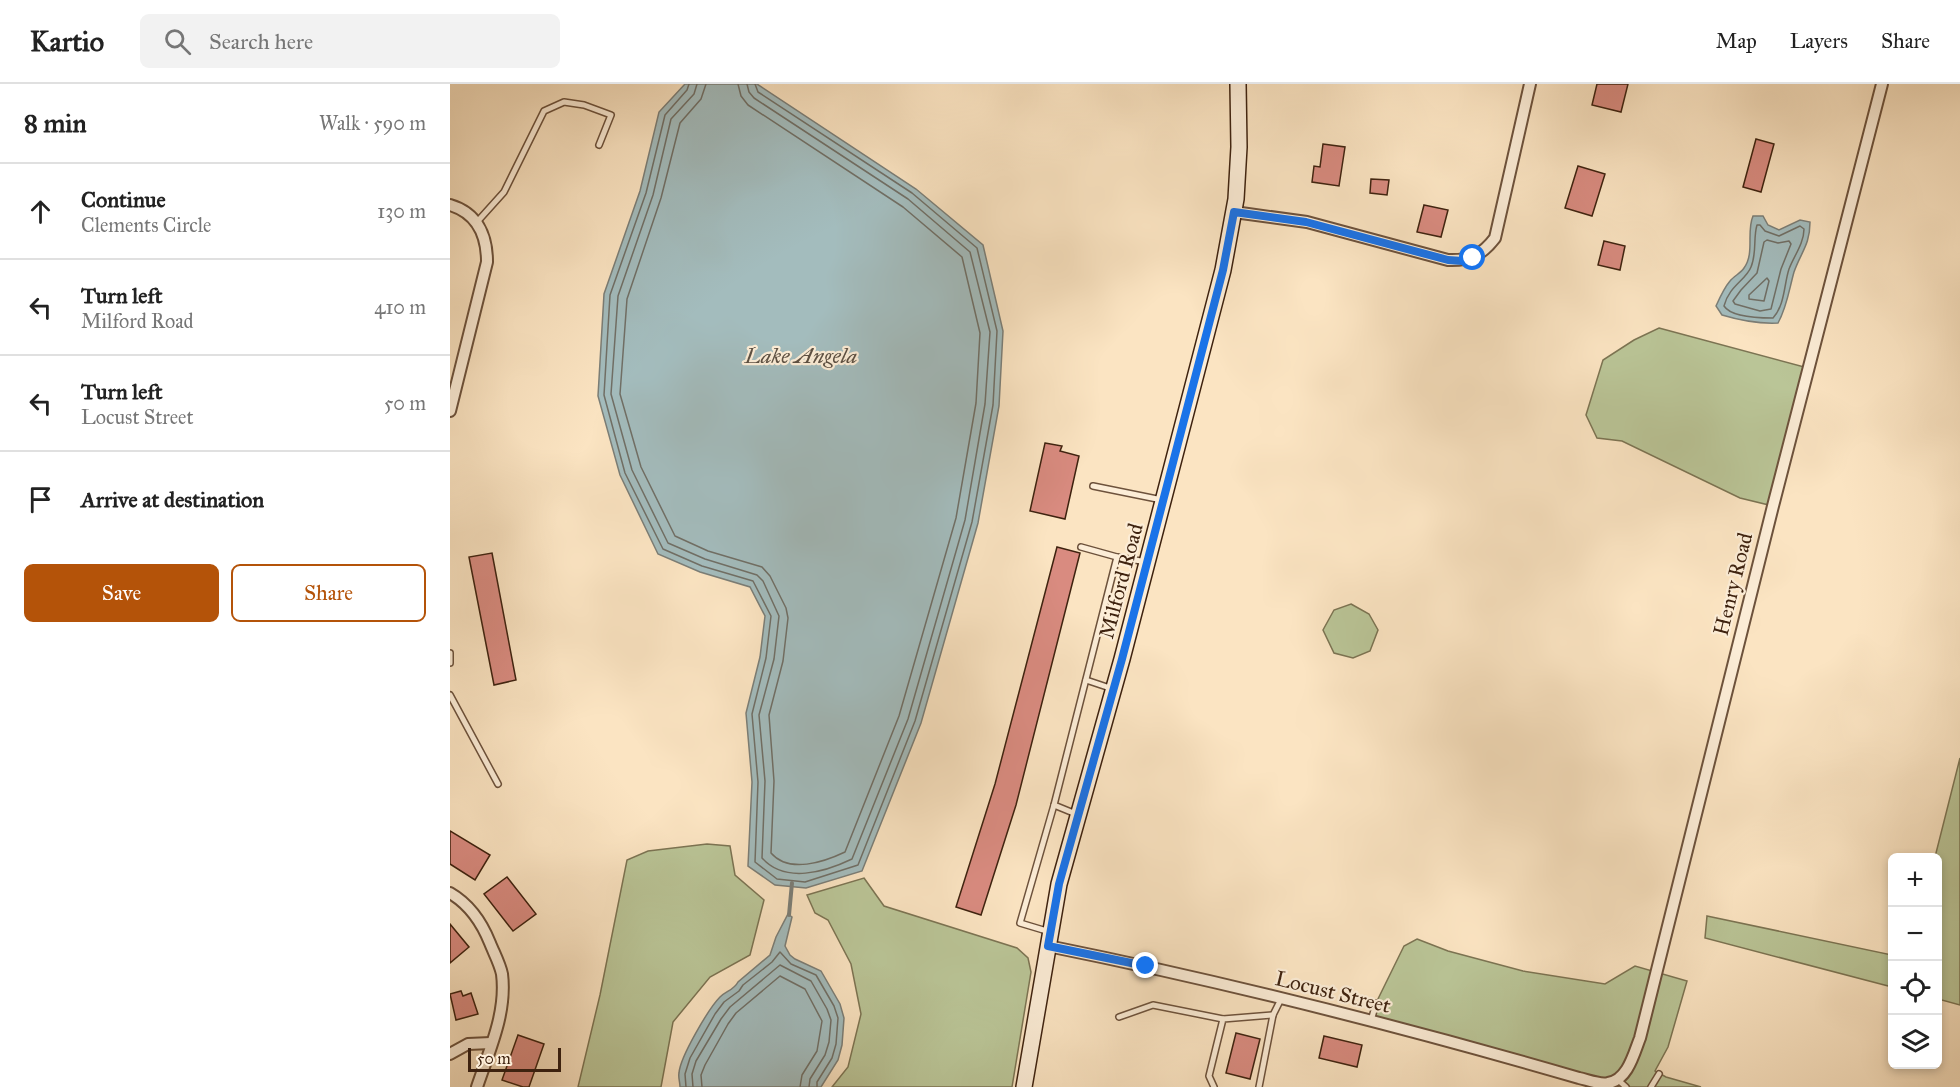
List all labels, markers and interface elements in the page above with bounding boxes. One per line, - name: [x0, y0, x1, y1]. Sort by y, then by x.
- search box: [140, 14, 560, 68]
- text: Kartio: [30, 24, 104, 59]
- icon: search: [161, 25, 194, 58]
- text: Search here: [209, 28, 313, 55]
- text: Map: [1716, 28, 1757, 54]
- text: Layers: [1790, 28, 1848, 54]
- text: Share: [1881, 28, 1930, 54]
- text: 8 min: [24, 107, 87, 139]
- text: Walk · 590 m: [319, 111, 426, 135]
- text: Continue: [81, 186, 166, 213]
- icon: ahead: [24, 195, 57, 228]
- text: 130 m: [377, 199, 426, 223]
- text: Clements Circle: [81, 213, 211, 237]
- route start: [1459, 244, 1485, 270]
- text: Turn left: [81, 282, 163, 309]
- icon: left: [24, 291, 57, 324]
- text: 410 m: [374, 295, 426, 319]
- text: Milford Road: [81, 309, 194, 333]
- water label: Lake Angela: [744, 342, 857, 369]
- text: Turn left: [81, 378, 163, 405]
- icon: left: [24, 387, 57, 420]
- text: 50 m: [384, 391, 426, 415]
- text: Locust Street: [81, 405, 193, 429]
- icon: arrive: [24, 483, 57, 516]
- text: Arrive at destination: [81, 486, 264, 513]
- street label: Milford Road: [1093, 520, 1149, 641]
- street label: Henry Road: [1708, 529, 1758, 638]
- button: Save: [24, 564, 219, 622]
- button: Share: [231, 564, 426, 622]
- map controls: [1888, 853, 1942, 1069]
- button: +: [1888, 853, 1942, 907]
- button: −: [1888, 907, 1942, 961]
- route end: [1132, 952, 1158, 978]
- button: locate: [1888, 961, 1942, 1015]
- street label: Locust Street: [1273, 965, 1394, 1019]
- button: layers: [1888, 1015, 1942, 1069]
- scale bar: [468, 1045, 561, 1072]
- text: 50 m: [477, 1049, 511, 1068]

